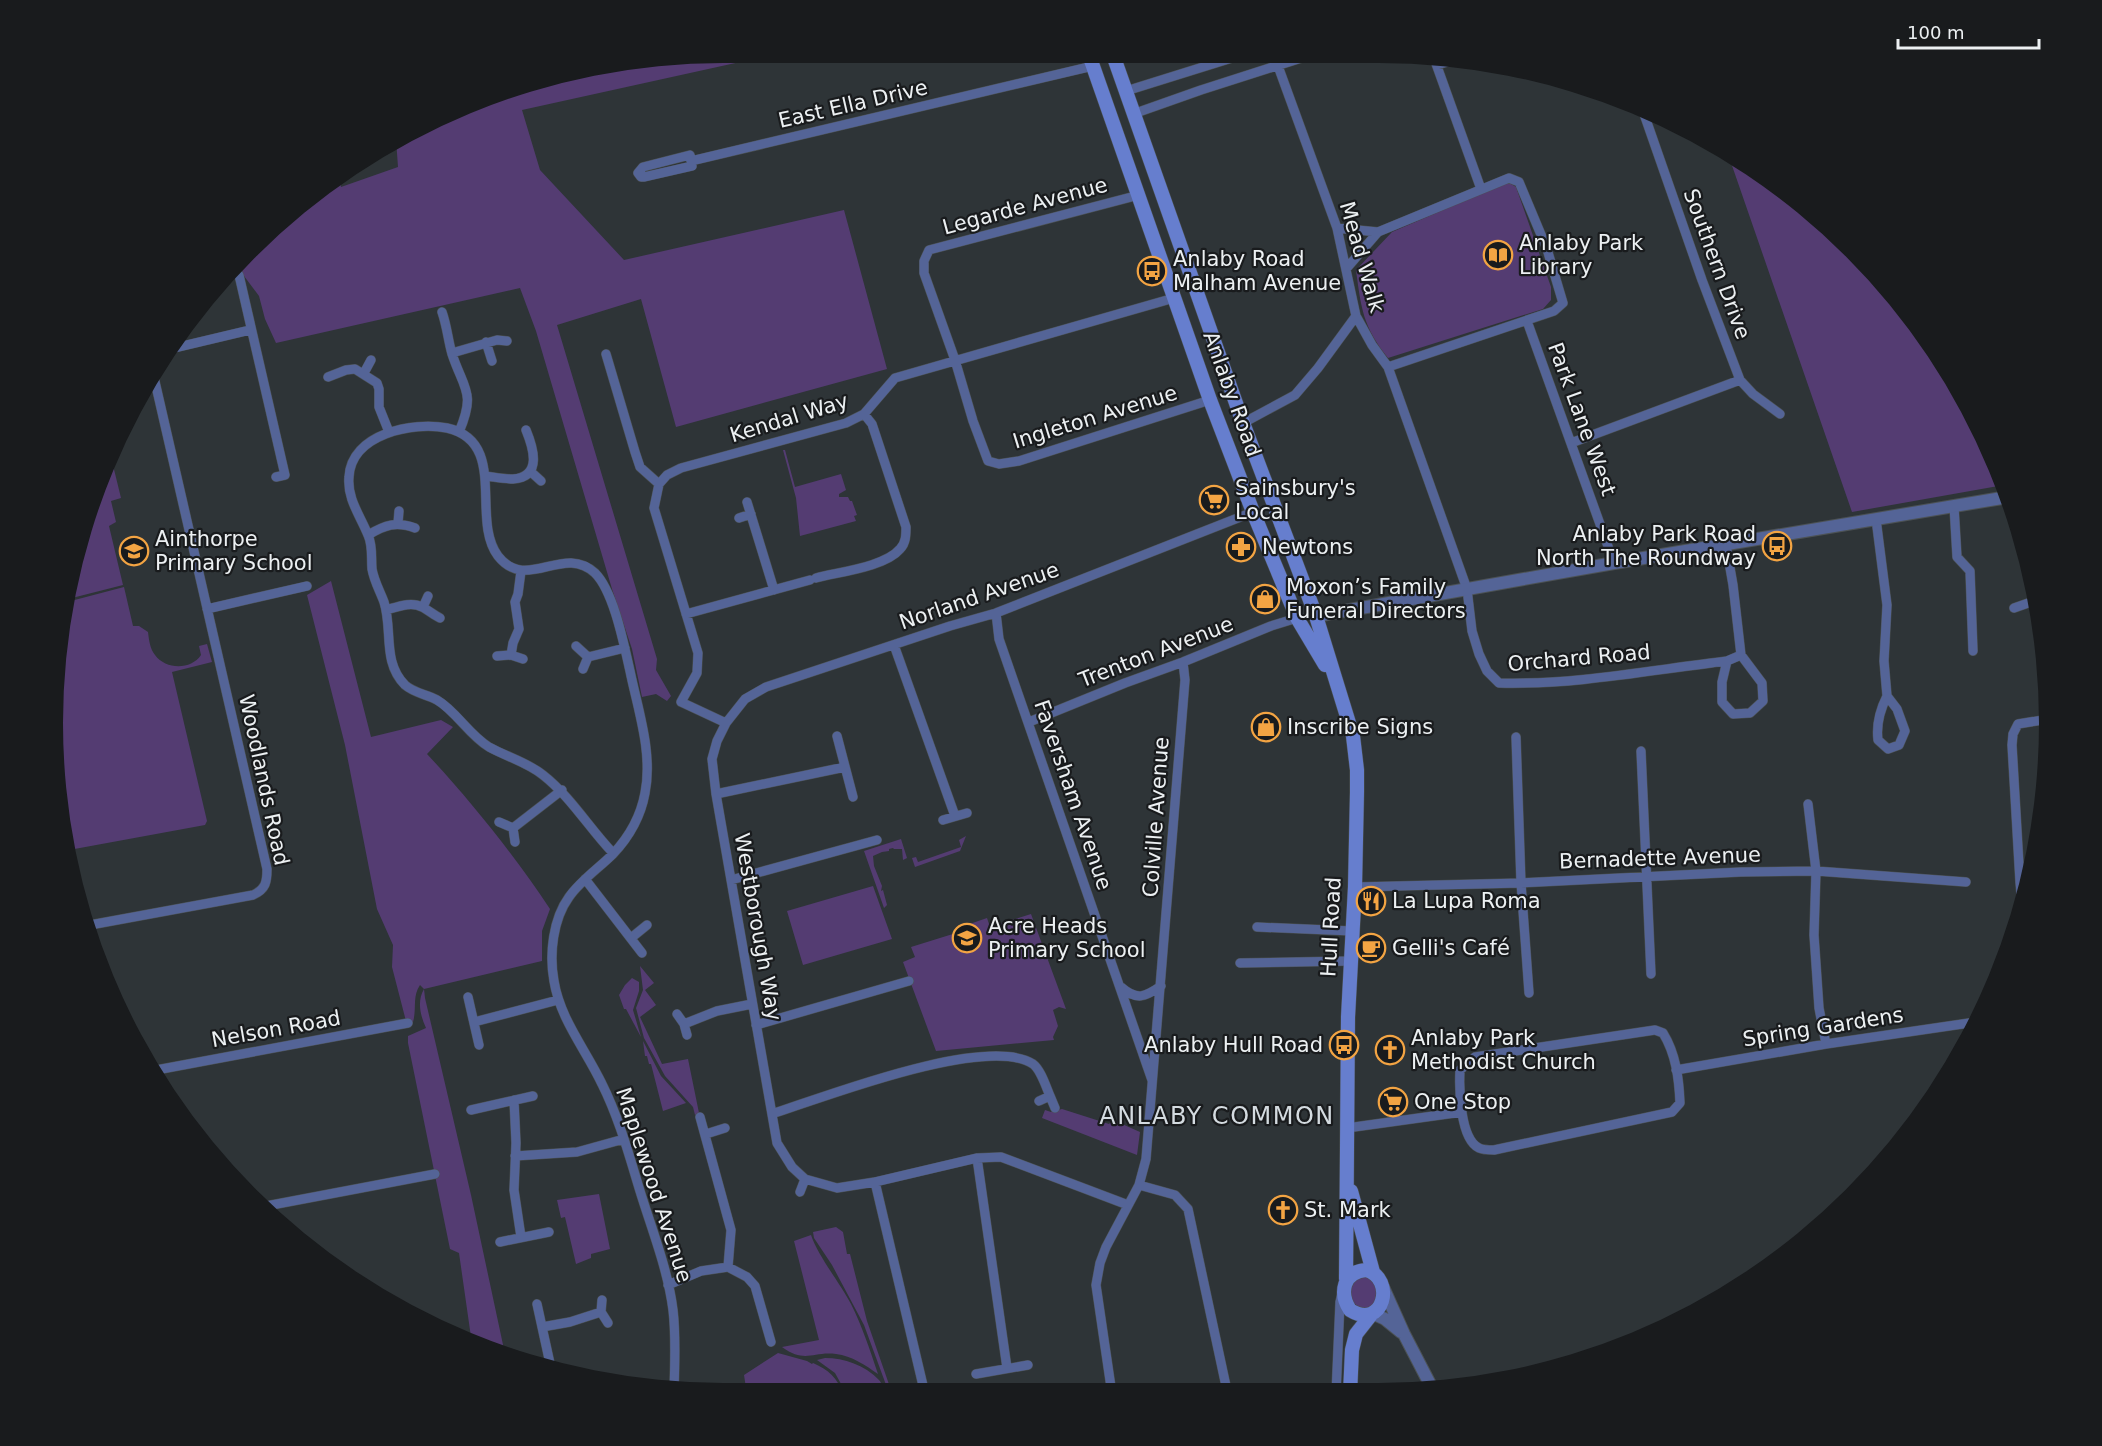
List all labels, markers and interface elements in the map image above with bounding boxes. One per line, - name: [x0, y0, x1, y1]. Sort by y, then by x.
- scale bar: [1898, 12, 2039, 50]
- text: 100 m: [1907, 22, 1965, 43]
- street label: East Ella Drive: [776, 75, 930, 133]
- street label: Legarde Avenue: [940, 172, 1110, 240]
- street label: Southern Drive: [1679, 186, 1755, 342]
- street label: Mead Walk: [1335, 199, 1390, 316]
- place label: Anlaby Park Library: [1519, 231, 1644, 279]
- library icon: Anlaby Park Library: [1482, 239, 1514, 271]
- place label: Anlaby Road Malham Avenue: [1173, 247, 1341, 295]
- bus stop icon: Anlaby Road Malham Avenue: [1136, 255, 1168, 287]
- street label: Anlaby Road: [1198, 328, 1266, 460]
- street label: Park Lane West: [1543, 339, 1621, 499]
- street label: Ingleton Avenue: [1010, 381, 1180, 453]
- street label: Kendal Way: [727, 389, 851, 447]
- place label: Sainsbury's Local: [1235, 476, 1356, 524]
- supermarket icon: Sainsbury's Local: [1198, 484, 1230, 516]
- place label: Anlaby Park Road North The Roundway: [1536, 522, 1756, 570]
- place label: Ainthorpe Primary School: [155, 527, 313, 575]
- bus stop icon: Anlaby Park Road North The Roundway: [1761, 530, 1793, 562]
- pharmacy icon: Newtons: [1225, 531, 1257, 563]
- school or university icon: Ainthorpe Primary School: [118, 535, 150, 567]
- place label: Newtons: [1262, 535, 1353, 559]
- street label: Norland Avenue: [896, 557, 1062, 635]
- place label: Moxon’s Family Funeral Directors: [1286, 575, 1466, 623]
- shop icon: Moxon’s Family Funeral Directors: [1249, 583, 1281, 615]
- street label: Trenton Avenue: [1075, 612, 1236, 693]
- street label: Orchard Road: [1507, 640, 1651, 676]
- street label: Woodlands Road: [234, 692, 294, 868]
- street label: Faversham Avenue: [1029, 697, 1117, 893]
- shop icon: Inscribe Signs: [1250, 711, 1282, 743]
- place label: Inscribe Signs: [1287, 715, 1433, 739]
- street label: Colville Avenue: [1138, 736, 1174, 898]
- street label: Westborough Way: [730, 831, 786, 1023]
- street label: Bernadette Avenue: [1559, 842, 1761, 874]
- street label: Hull Road: [1316, 876, 1346, 978]
- restaurant icon: La Lupa Roma: [1355, 885, 1387, 917]
- place label: La Lupa Roma: [1392, 889, 1541, 913]
- place label: Acre Heads Primary School: [988, 914, 1146, 962]
- school or university icon: Acre Heads Primary School: [951, 922, 983, 954]
- cafe icon: Gelli's Café: [1355, 932, 1387, 964]
- place label: Gelli's Café: [1392, 936, 1510, 960]
- street label: Spring Gardens: [1741, 1002, 1905, 1052]
- street label: Nelson Road: [209, 1006, 343, 1052]
- place label: Anlaby Park Methodist Church: [1411, 1026, 1596, 1074]
- bus stop icon: Anlaby Hull Road: [1328, 1029, 1360, 1061]
- place label: Anlaby Hull Road: [1144, 1033, 1323, 1057]
- church icon: Anlaby Park Methodist Church: [1374, 1034, 1406, 1066]
- street label: Maplewood Avenue: [611, 1084, 697, 1286]
- supermarket icon: One Stop: [1377, 1086, 1409, 1118]
- place label: One Stop: [1414, 1090, 1511, 1114]
- district label: ANLABY COMMON: [1099, 1102, 1335, 1130]
- church icon: St. Mark: [1267, 1194, 1299, 1226]
- place label: St. Mark: [1304, 1198, 1392, 1222]

